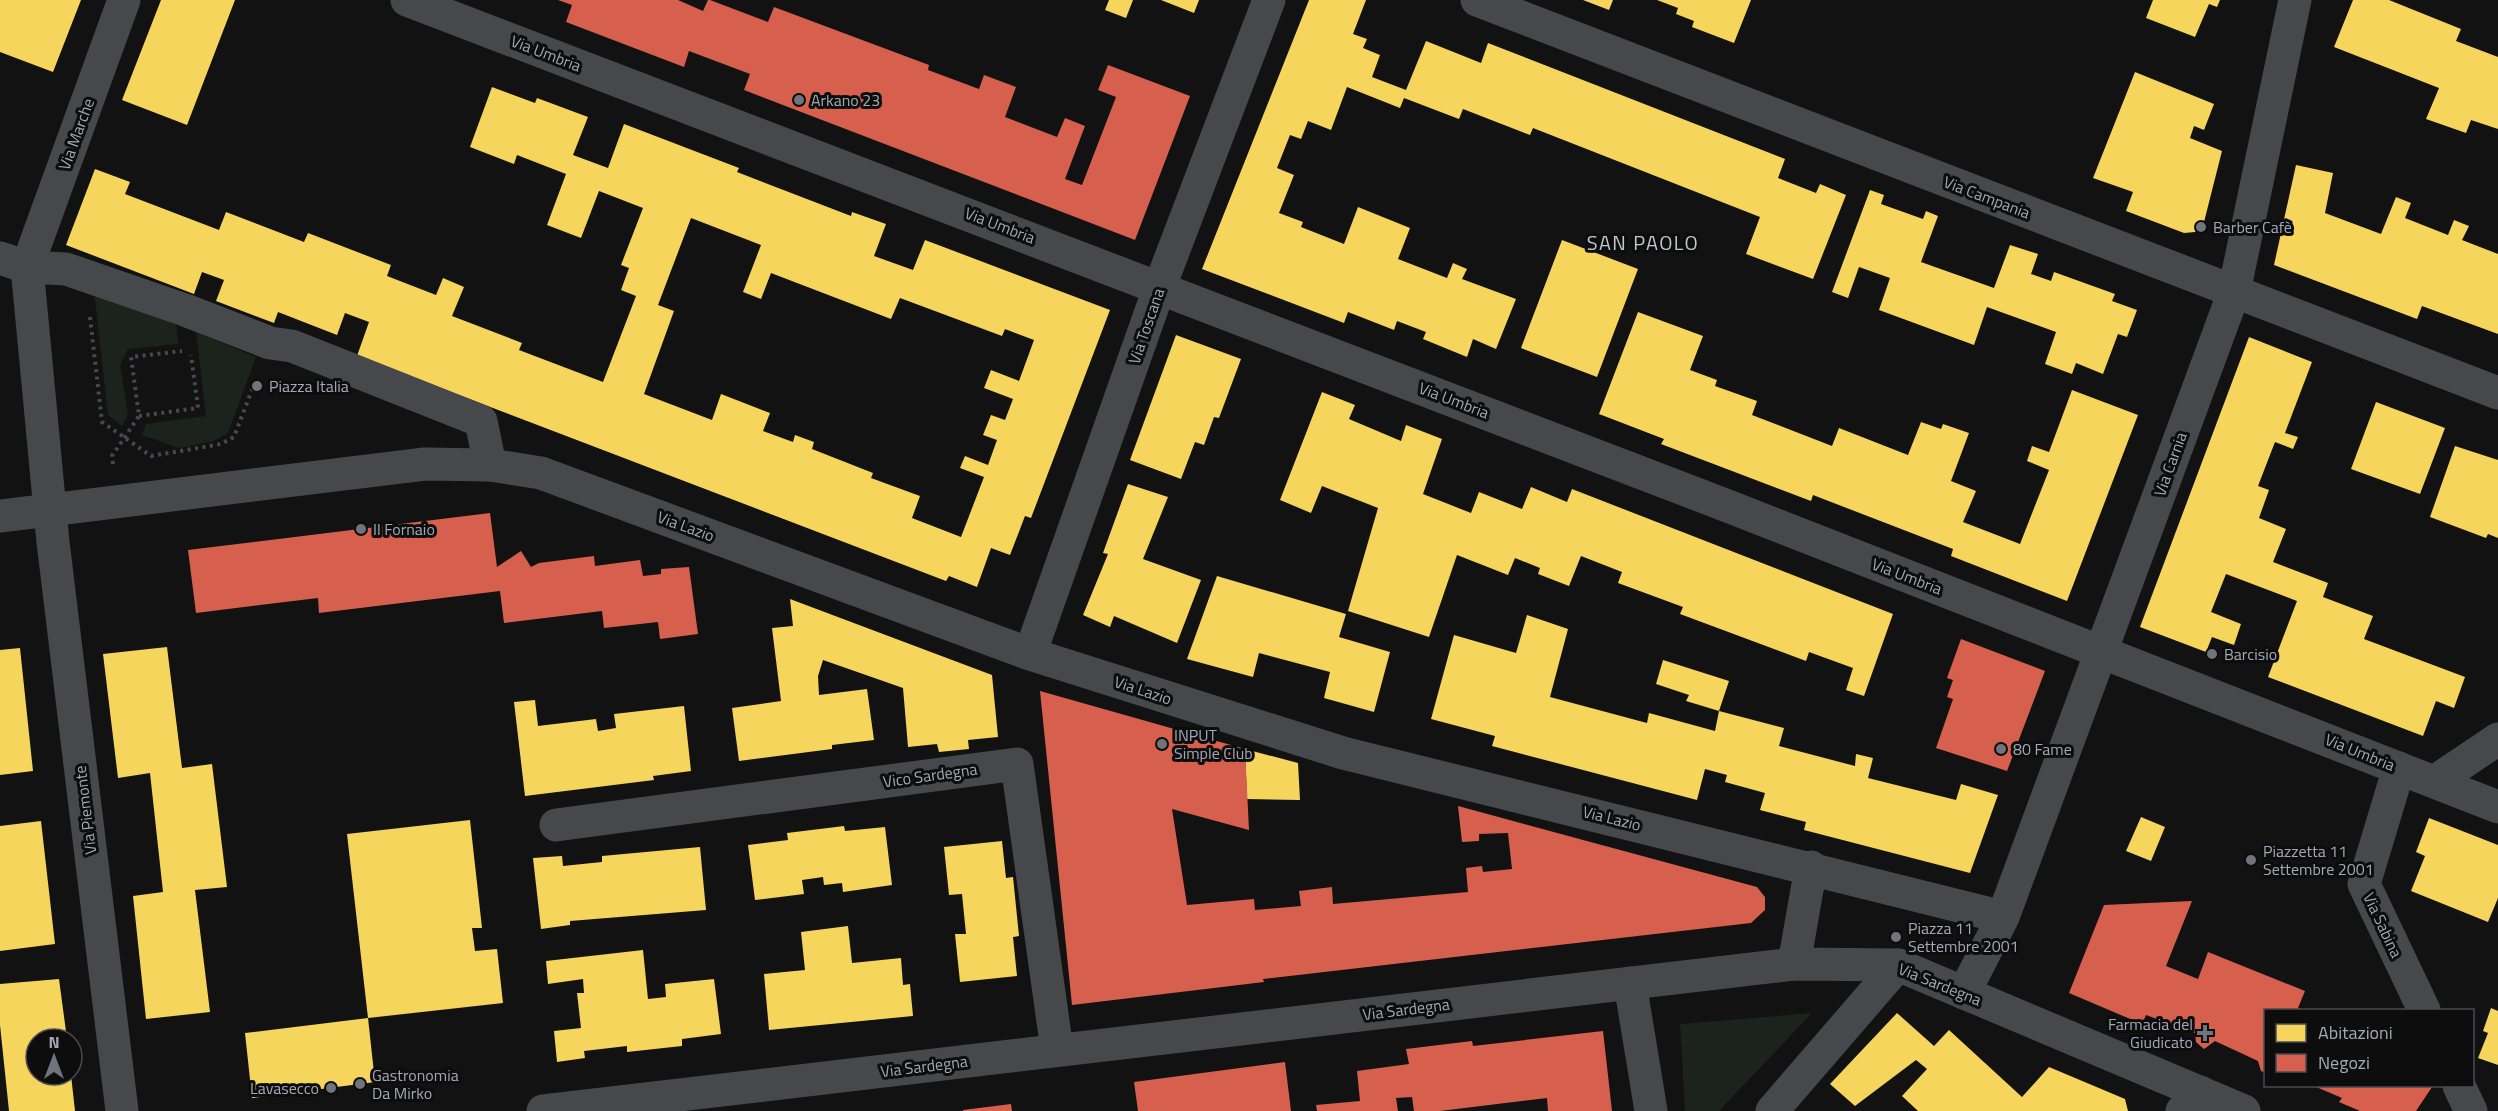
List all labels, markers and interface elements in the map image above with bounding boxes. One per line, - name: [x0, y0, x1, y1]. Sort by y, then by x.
- street label: Via Umbria: [507, 29, 585, 77]
- place label: Arkano 23: [811, 88, 880, 112]
- marker: Arkano 23: [792, 93, 806, 107]
- street label: Via Marche: [52, 95, 100, 173]
- street label: Via Campania: [1940, 169, 2034, 225]
- street label: Via Umbria: [961, 201, 1039, 249]
- place label: Barber Cafè: [2213, 215, 2292, 239]
- marker: Barber Cafè: [2194, 220, 2208, 234]
- district label: SAN PAOLO: [1587, 227, 1699, 258]
- street label: Via Toscana: [1122, 285, 1170, 367]
- place label: Piazza Italia: [269, 374, 349, 398]
- street label: Via Umbria: [1415, 376, 1493, 424]
- marker: Piazza Italia: [250, 379, 264, 393]
- street label: Via Carnia: [2147, 429, 2193, 499]
- street label: Via Lazio: [654, 505, 718, 547]
- place label: Il Fornaio: [373, 517, 435, 541]
- marker: Il Fornaio: [354, 522, 368, 536]
- street label: Via Umbria: [1868, 552, 1946, 600]
- place label: Barcisio: [2224, 642, 2277, 666]
- marker: Barcisio: [2205, 647, 2219, 661]
- street label: Via Lazio: [1111, 669, 1175, 711]
- place label: INPUT Simple Club: [1174, 723, 1253, 765]
- street label: Via Umbria: [2321, 727, 2399, 777]
- marker: INPUT Simple Club: [1155, 737, 1169, 751]
- place label: 80 Fame: [2013, 737, 2072, 761]
- marker: 80 Fame: [1994, 742, 2008, 756]
- street label: Vico Sardegna: [881, 757, 979, 793]
- street label: Via Piemonte: [68, 764, 102, 856]
- street label: Via Lazio: [1580, 799, 1644, 837]
- place label: Piazzetta 11 Settembre 2001: [2263, 839, 2374, 881]
- marker: Piazzetta 11 Settembre 2001: [2244, 853, 2258, 867]
- street label: Via Sabina: [2357, 888, 2409, 962]
- place label: Piazza 11 Settembre 2001: [1908, 916, 2019, 958]
- marker: Piazza 11 Settembre 2001: [1889, 930, 1903, 944]
- street label: Via Sardegna: [1895, 956, 1985, 1012]
- street label: Via Sardegna: [1361, 992, 1451, 1026]
- legend: [2264, 1009, 2474, 1087]
- place label: Farmacia del Giudicato: [2108, 1012, 2193, 1054]
- text: Abitazioni: [2318, 1019, 2393, 1046]
- marker: Farmacia del Giudicato: [2198, 1026, 2212, 1040]
- north arrow: [24, 1027, 84, 1087]
- text: N: [48, 1030, 60, 1054]
- street label: Via Sardegna: [879, 1049, 969, 1083]
- text: Negozi: [2318, 1049, 2370, 1076]
- place label: Gastronomia Da Mirko: [372, 1063, 459, 1105]
- place label: Lavasecco: [250, 1076, 319, 1100]
- marker: Gastronomia Da Mirko: [353, 1077, 367, 1091]
- marker: Lavasecco: [324, 1081, 338, 1095]

